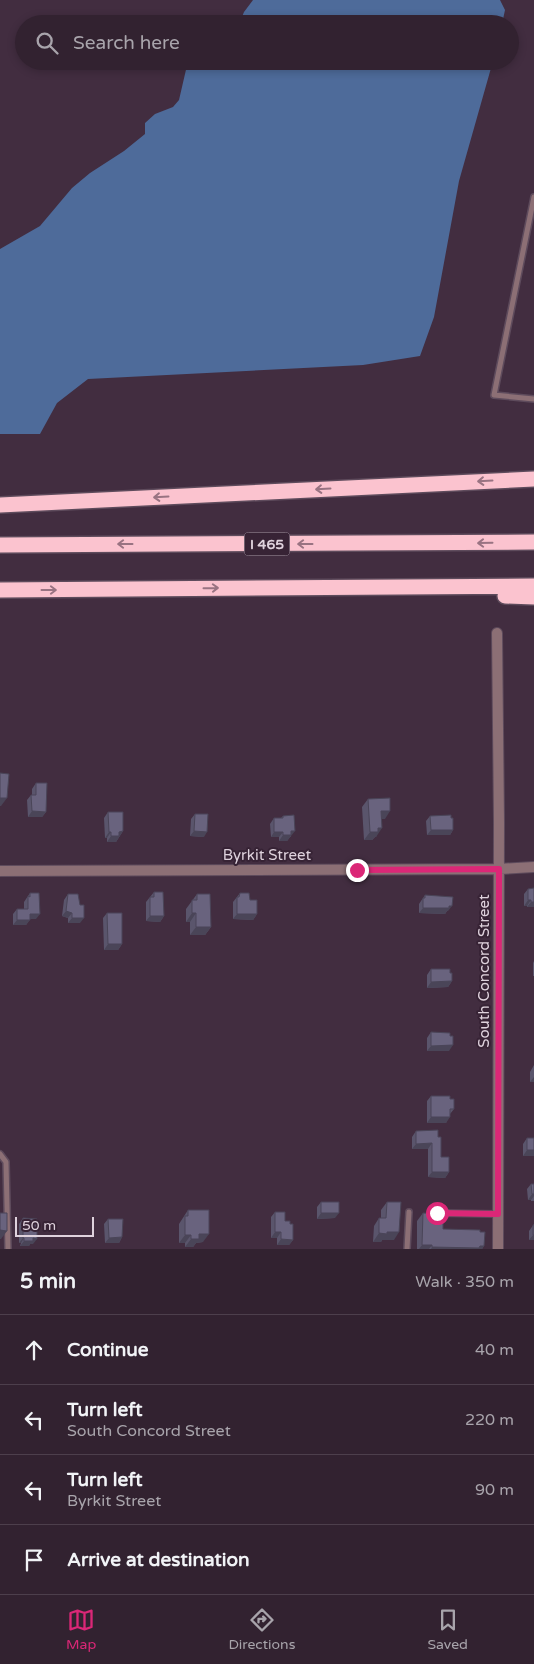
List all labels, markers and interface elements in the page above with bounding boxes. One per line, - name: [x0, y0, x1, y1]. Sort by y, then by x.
- search box: [15, 15, 519, 70]
- icon: search: [33, 29, 61, 57]
- text: Search here: [73, 32, 180, 54]
- one-way arrow: [478, 477, 494, 486]
- one-way arrow: [315, 485, 331, 494]
- one-way arrow: [153, 493, 169, 502]
- road number: I 465: [244, 532, 290, 556]
- one-way arrow: [478, 538, 494, 548]
- one-way arrow: [118, 539, 134, 549]
- one-way arrow: [298, 539, 314, 549]
- one-way arrow: [202, 583, 219, 593]
- one-way arrow: [40, 585, 56, 595]
- street label: Byrkit Street: [223, 846, 311, 864]
- route end: [346, 859, 369, 882]
- street label: South Concord Street: [475, 894, 493, 1048]
- route start: [426, 1202, 449, 1225]
- scale bar: [15, 1214, 94, 1237]
- text: 50 m: [22, 1217, 56, 1234]
- text: 5 min: [20, 1269, 76, 1294]
- text: Walk · 350 m: [415, 1272, 514, 1292]
- icon: ahead: [20, 1336, 48, 1364]
- text: Continue: [67, 1339, 149, 1361]
- text: 40 m: [475, 1340, 514, 1360]
- text: Turn left: [67, 1399, 143, 1421]
- icon: left: [20, 1406, 48, 1434]
- text: 220 m: [465, 1410, 514, 1430]
- text: South Concord Street: [67, 1421, 231, 1441]
- text: Turn left: [67, 1469, 143, 1491]
- icon: left: [20, 1476, 48, 1504]
- text: 90 m: [475, 1480, 514, 1500]
- text: Byrkit Street: [67, 1491, 161, 1511]
- icon: arrive: [20, 1546, 48, 1574]
- text: Arrive at destination: [67, 1549, 250, 1571]
- tab: Map: [66, 1606, 96, 1653]
- tab: Directions: [228, 1606, 295, 1653]
- tab: Saved: [427, 1606, 468, 1653]

